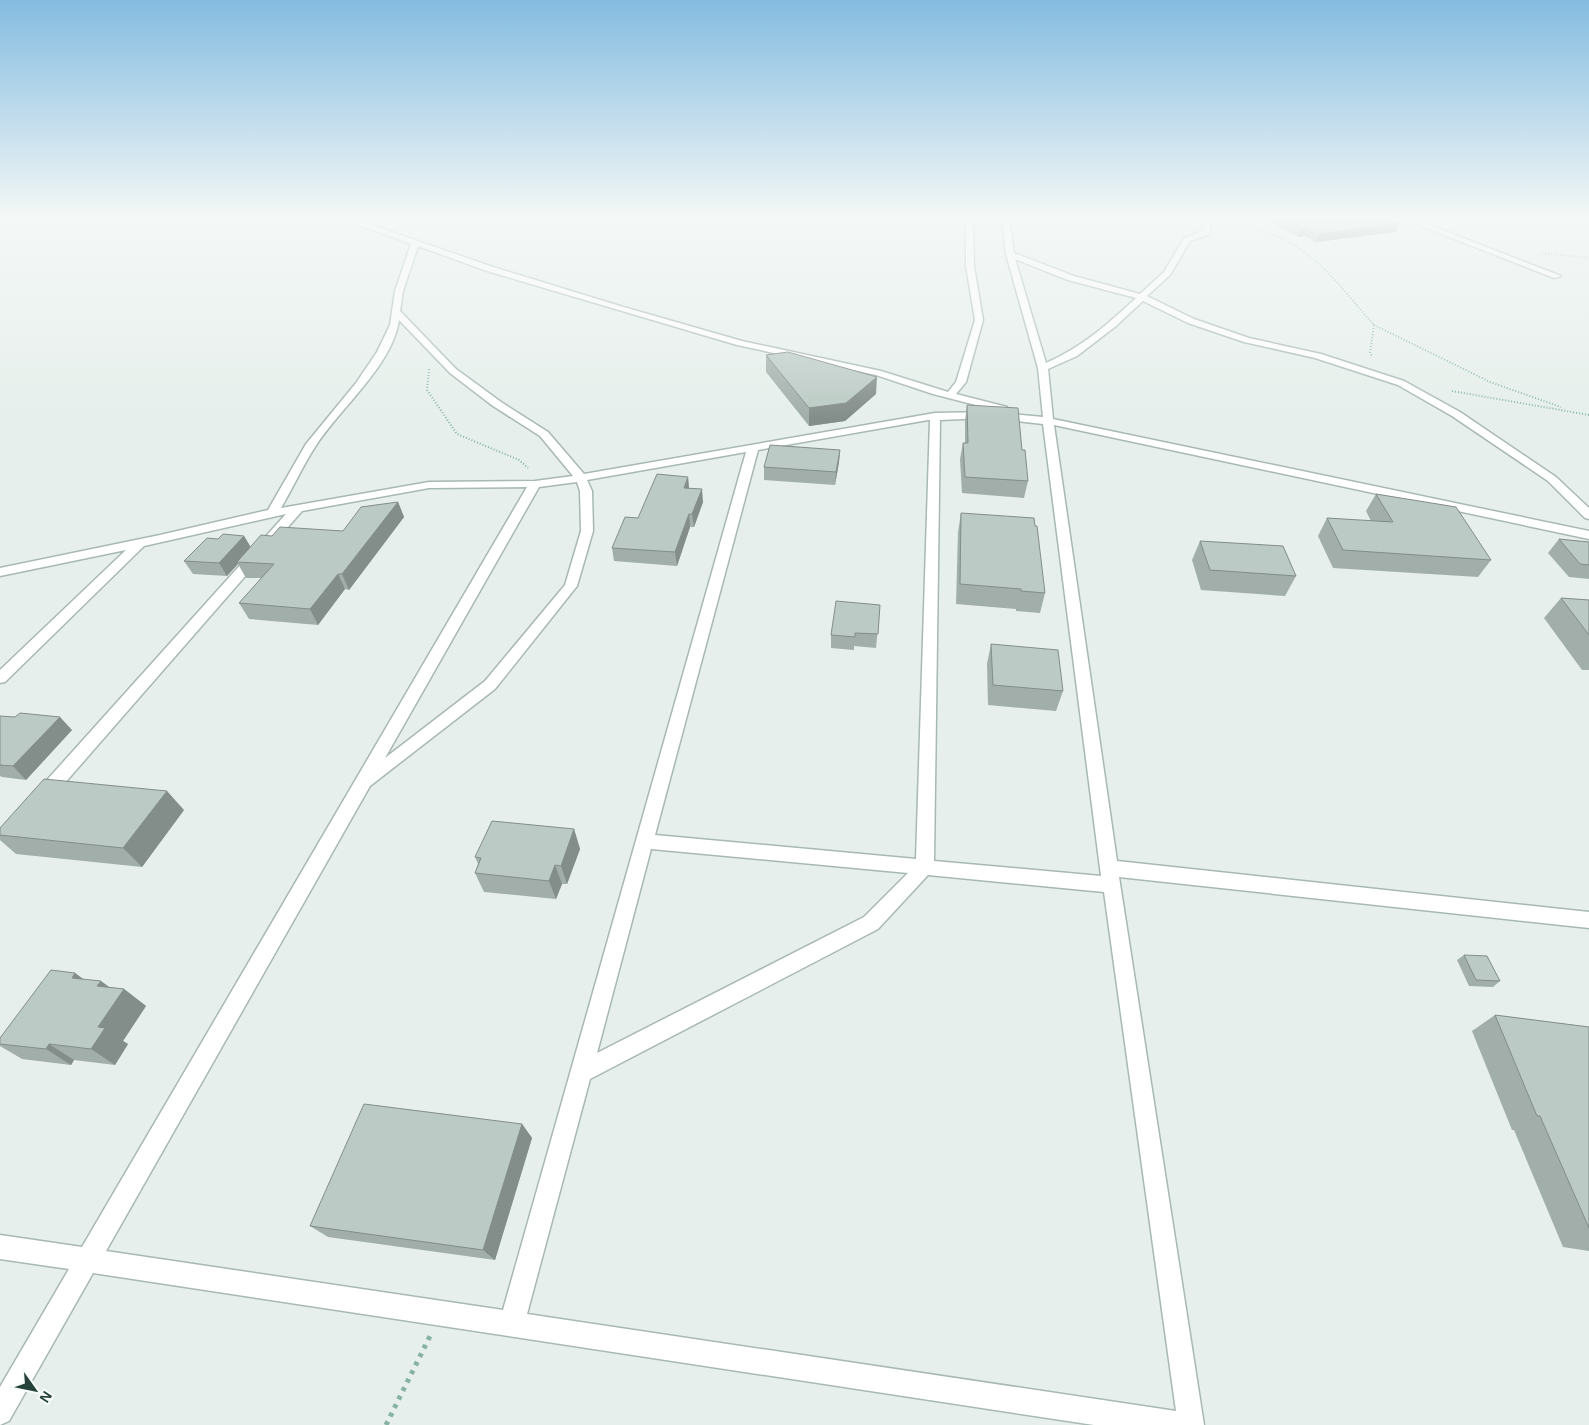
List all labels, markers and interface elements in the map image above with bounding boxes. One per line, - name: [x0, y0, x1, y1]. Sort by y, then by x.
- north arrow: [10, 1365, 60, 1415]
- text: N: [36, 1388, 55, 1406]

